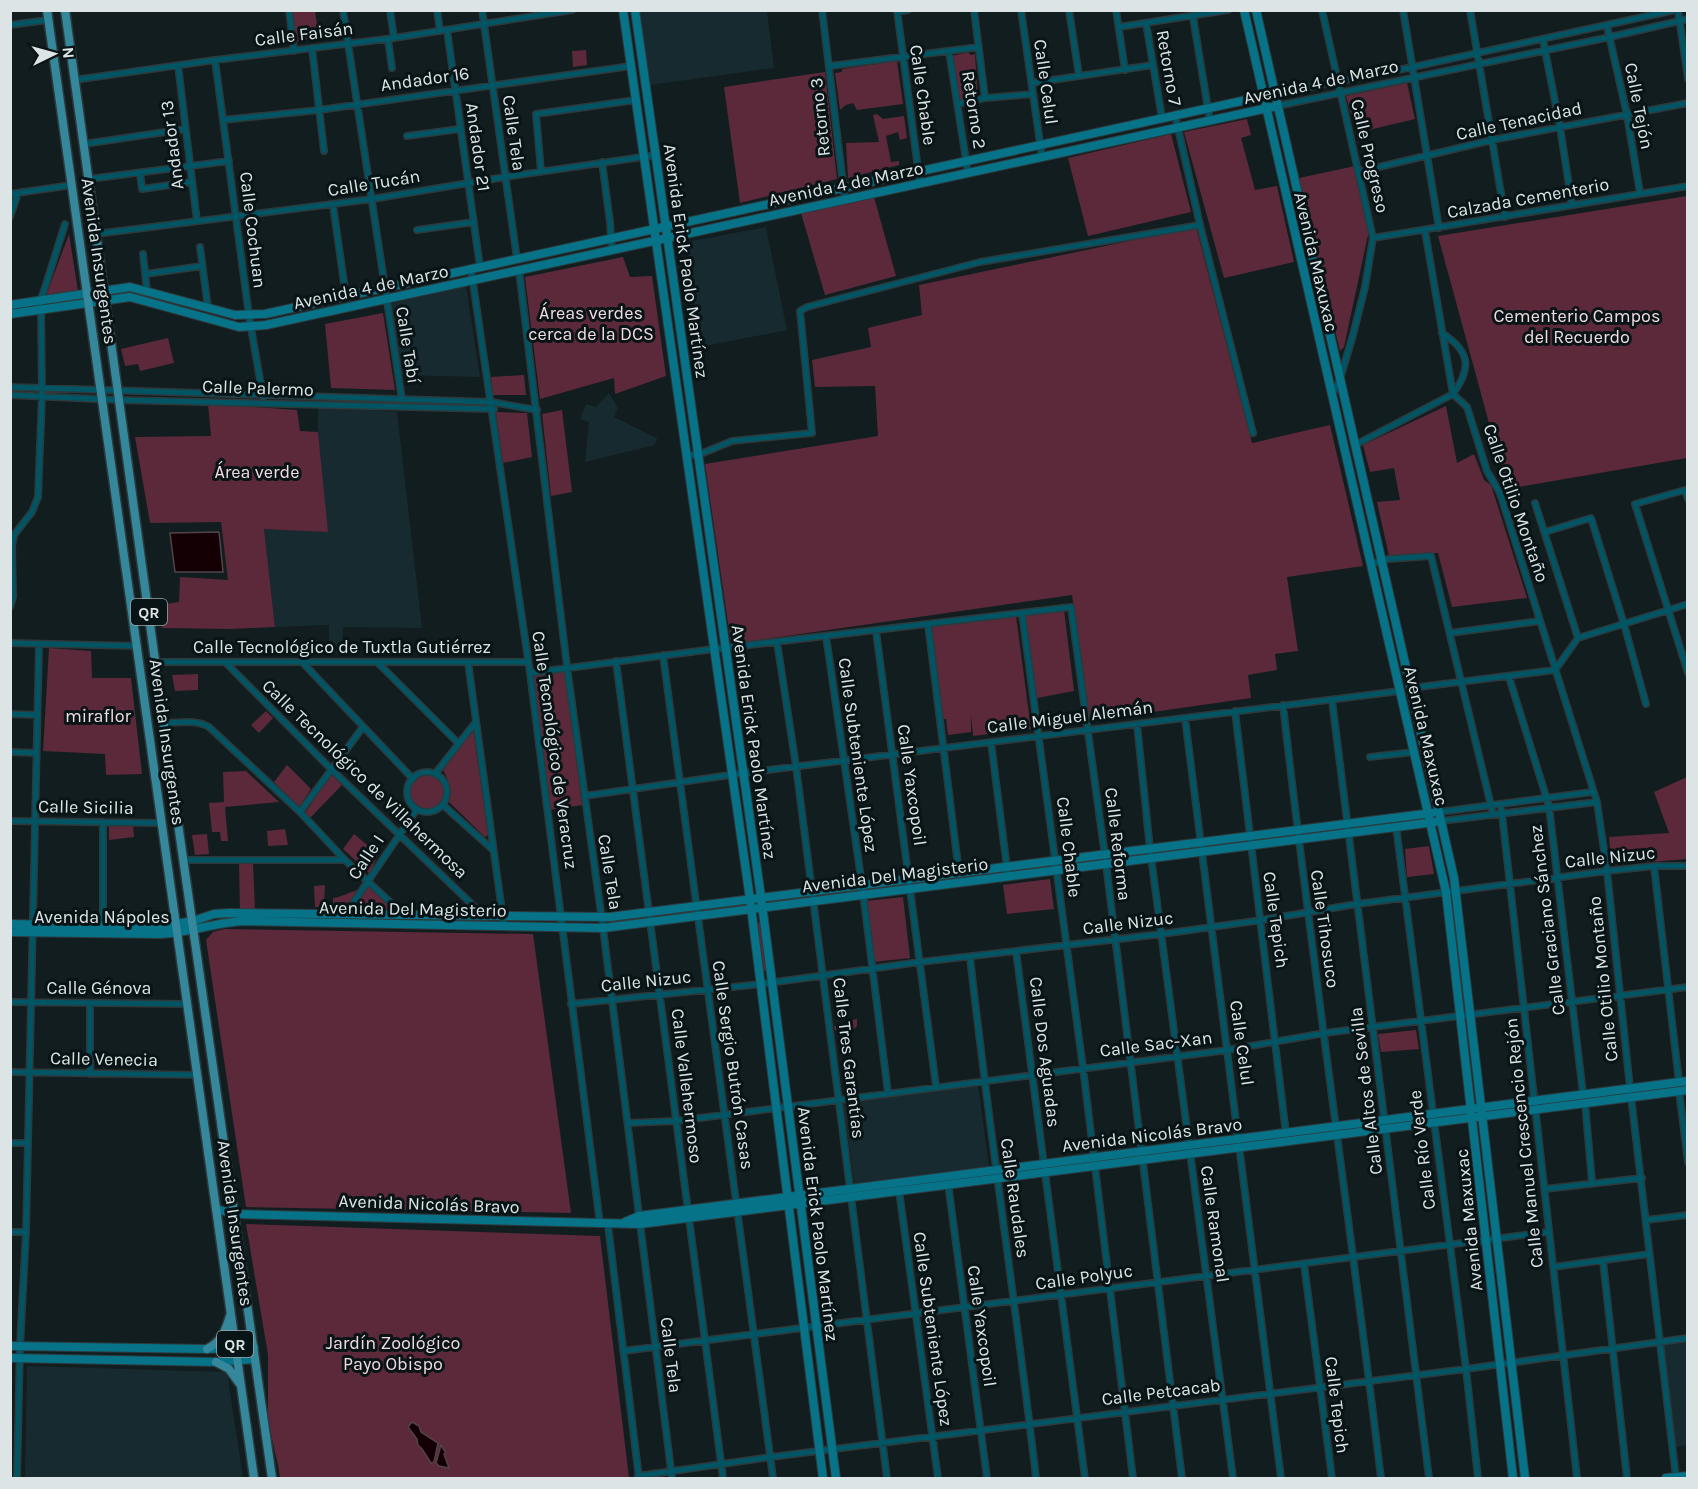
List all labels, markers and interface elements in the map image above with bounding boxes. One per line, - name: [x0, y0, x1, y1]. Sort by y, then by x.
- street label: Calle Faisán: [254, 17, 354, 51]
- north arrow: [24, 24, 84, 84]
- street label: Retorno 7: [1151, 28, 1187, 108]
- street label: Calle Celul: [1029, 38, 1063, 126]
- street label: Calle Chable: [905, 43, 941, 147]
- text: N: [58, 46, 78, 59]
- street label: Avenida 4 de Marzo: [1242, 55, 1400, 109]
- street label: Calle Tejón: [1620, 61, 1658, 151]
- street label: Andador 16: [379, 62, 471, 96]
- street label: Retorno 2: [957, 69, 991, 151]
- street label: Retorno 3: [805, 77, 835, 157]
- street label: Calle Tela: [498, 94, 530, 172]
- street label: Calle Progreso: [1346, 97, 1394, 215]
- street label: Calle Tenacidad: [1454, 97, 1584, 145]
- street label: Andador 13: [156, 99, 188, 191]
- street label: Andador 21: [461, 101, 495, 193]
- street label: Avenida Erick Paolo Martínez: [659, 142, 713, 380]
- street label: Avenida 4 de Marzo: [767, 157, 925, 211]
- street label: Calle Tucán: [326, 165, 422, 201]
- street label: Calle Cochuan: [235, 170, 271, 290]
- street label: Calzada Cementerio: [1445, 173, 1611, 223]
- street label: Avenida Insurgentes: [76, 177, 122, 345]
- street label: Avenida Maxuxac: [1289, 190, 1343, 334]
- street label: Avenida 4 de Marzo: [292, 260, 450, 314]
- park label: Áreas verdes cerca de la DCS: [528, 301, 654, 345]
- street label: Calle Tabí: [391, 305, 425, 386]
- park label: Cementerio Campos del Recuerdo: [1494, 305, 1660, 348]
- street label: Calle Palermo: [202, 375, 314, 401]
- street label: Calle Otilio Montaño: [1479, 421, 1553, 585]
- park label: Área verde: [215, 460, 299, 483]
- road number: QR: [131, 599, 167, 625]
- street label: Avenida Erick Paolo Martínez: [727, 623, 781, 861]
- street label: Calle Tecnológico de Veracruz: [527, 630, 583, 870]
- street label: Calle Tecnológico de Tuxtla Gutiérrez: [193, 636, 491, 658]
- street label: Calle Subteniente López: [833, 656, 883, 854]
- street label: Avenida Insurgentes: [144, 658, 190, 826]
- street label: Avenida Maxuxac: [1399, 664, 1453, 808]
- street label: Calle Tecnológico de Villahermosa: [258, 675, 472, 883]
- street label: Calle Miguel Alemán: [986, 696, 1154, 738]
- park label: miraflor: [65, 705, 132, 727]
- street label: Calle Yaxcopoil: [893, 723, 931, 847]
- street label: Calle Reforma: [1100, 786, 1136, 902]
- street label: Calle Sicilia: [38, 795, 134, 819]
- street label: Calle Chable: [1052, 795, 1086, 899]
- street label: Calle Graciano Sánchez: [1524, 824, 1570, 1016]
- street label: Calle I: [343, 830, 389, 884]
- street label: Calle Tela: [593, 833, 627, 911]
- street label: Calle Nizuc: [1564, 841, 1656, 873]
- street label: Avenida Del Magisterio: [801, 853, 989, 897]
- street label: Calle Tihosuco: [1306, 868, 1344, 990]
- street label: Calle Tepich: [1258, 870, 1294, 970]
- street label: Calle Otilio Montaño: [1583, 895, 1623, 1063]
- street label: Avenida Del Magisterio: [319, 896, 507, 922]
- street label: Avenida Nápoles: [34, 906, 170, 928]
- street label: Calle Nizuc: [1082, 907, 1174, 939]
- street label: Calle Sergio Butrón Casas: [707, 959, 759, 1171]
- street label: Calle Nizuc: [600, 965, 692, 997]
- street label: Calle Tres Garantías: [828, 976, 870, 1140]
- street label: Calle Dos Aguadas: [1025, 976, 1065, 1128]
- street label: Calle Génova: [46, 977, 152, 999]
- street label: Calle Celul: [1225, 999, 1259, 1087]
- street label: Calle Altos de Sevilla: [1345, 1006, 1387, 1176]
- street label: Calle Vallehermoso: [667, 1007, 707, 1165]
- street label: Calle Manuel Crescencio Rejón: [1500, 1017, 1548, 1269]
- street label: Calle Sac-Xan: [1098, 1026, 1214, 1062]
- street label: Calle Venecia: [50, 1047, 158, 1071]
- street label: Calle Río Verde: [1404, 1089, 1440, 1211]
- street label: Avenida Erick Paolo Martínez: [793, 1105, 843, 1343]
- street label: Avenida Nicolás Bravo: [1061, 1113, 1243, 1157]
- street label: Calle Raudales: [996, 1137, 1034, 1259]
- street label: Avenida Insurgentes: [212, 1139, 258, 1307]
- street label: Avenida Maxuxac: [1451, 1148, 1487, 1292]
- street label: Calle Ramonal: [1196, 1164, 1234, 1284]
- street label: Avenida Nicolás Bravo: [338, 1190, 520, 1218]
- street label: Calle Subteniente López: [908, 1230, 958, 1428]
- street label: Calle Polyuc: [1034, 1259, 1134, 1295]
- street label: Calle Yaxcopoil: [963, 1264, 1001, 1388]
- street label: Calle Tela: [655, 1316, 687, 1394]
- road number: QR: [217, 1331, 253, 1357]
- park label: Jardín Zoológico Payo Obispo: [326, 1332, 460, 1375]
- street label: Calle Tepich: [1320, 1355, 1354, 1455]
- street label: Calle Petcacab: [1100, 1374, 1222, 1410]

